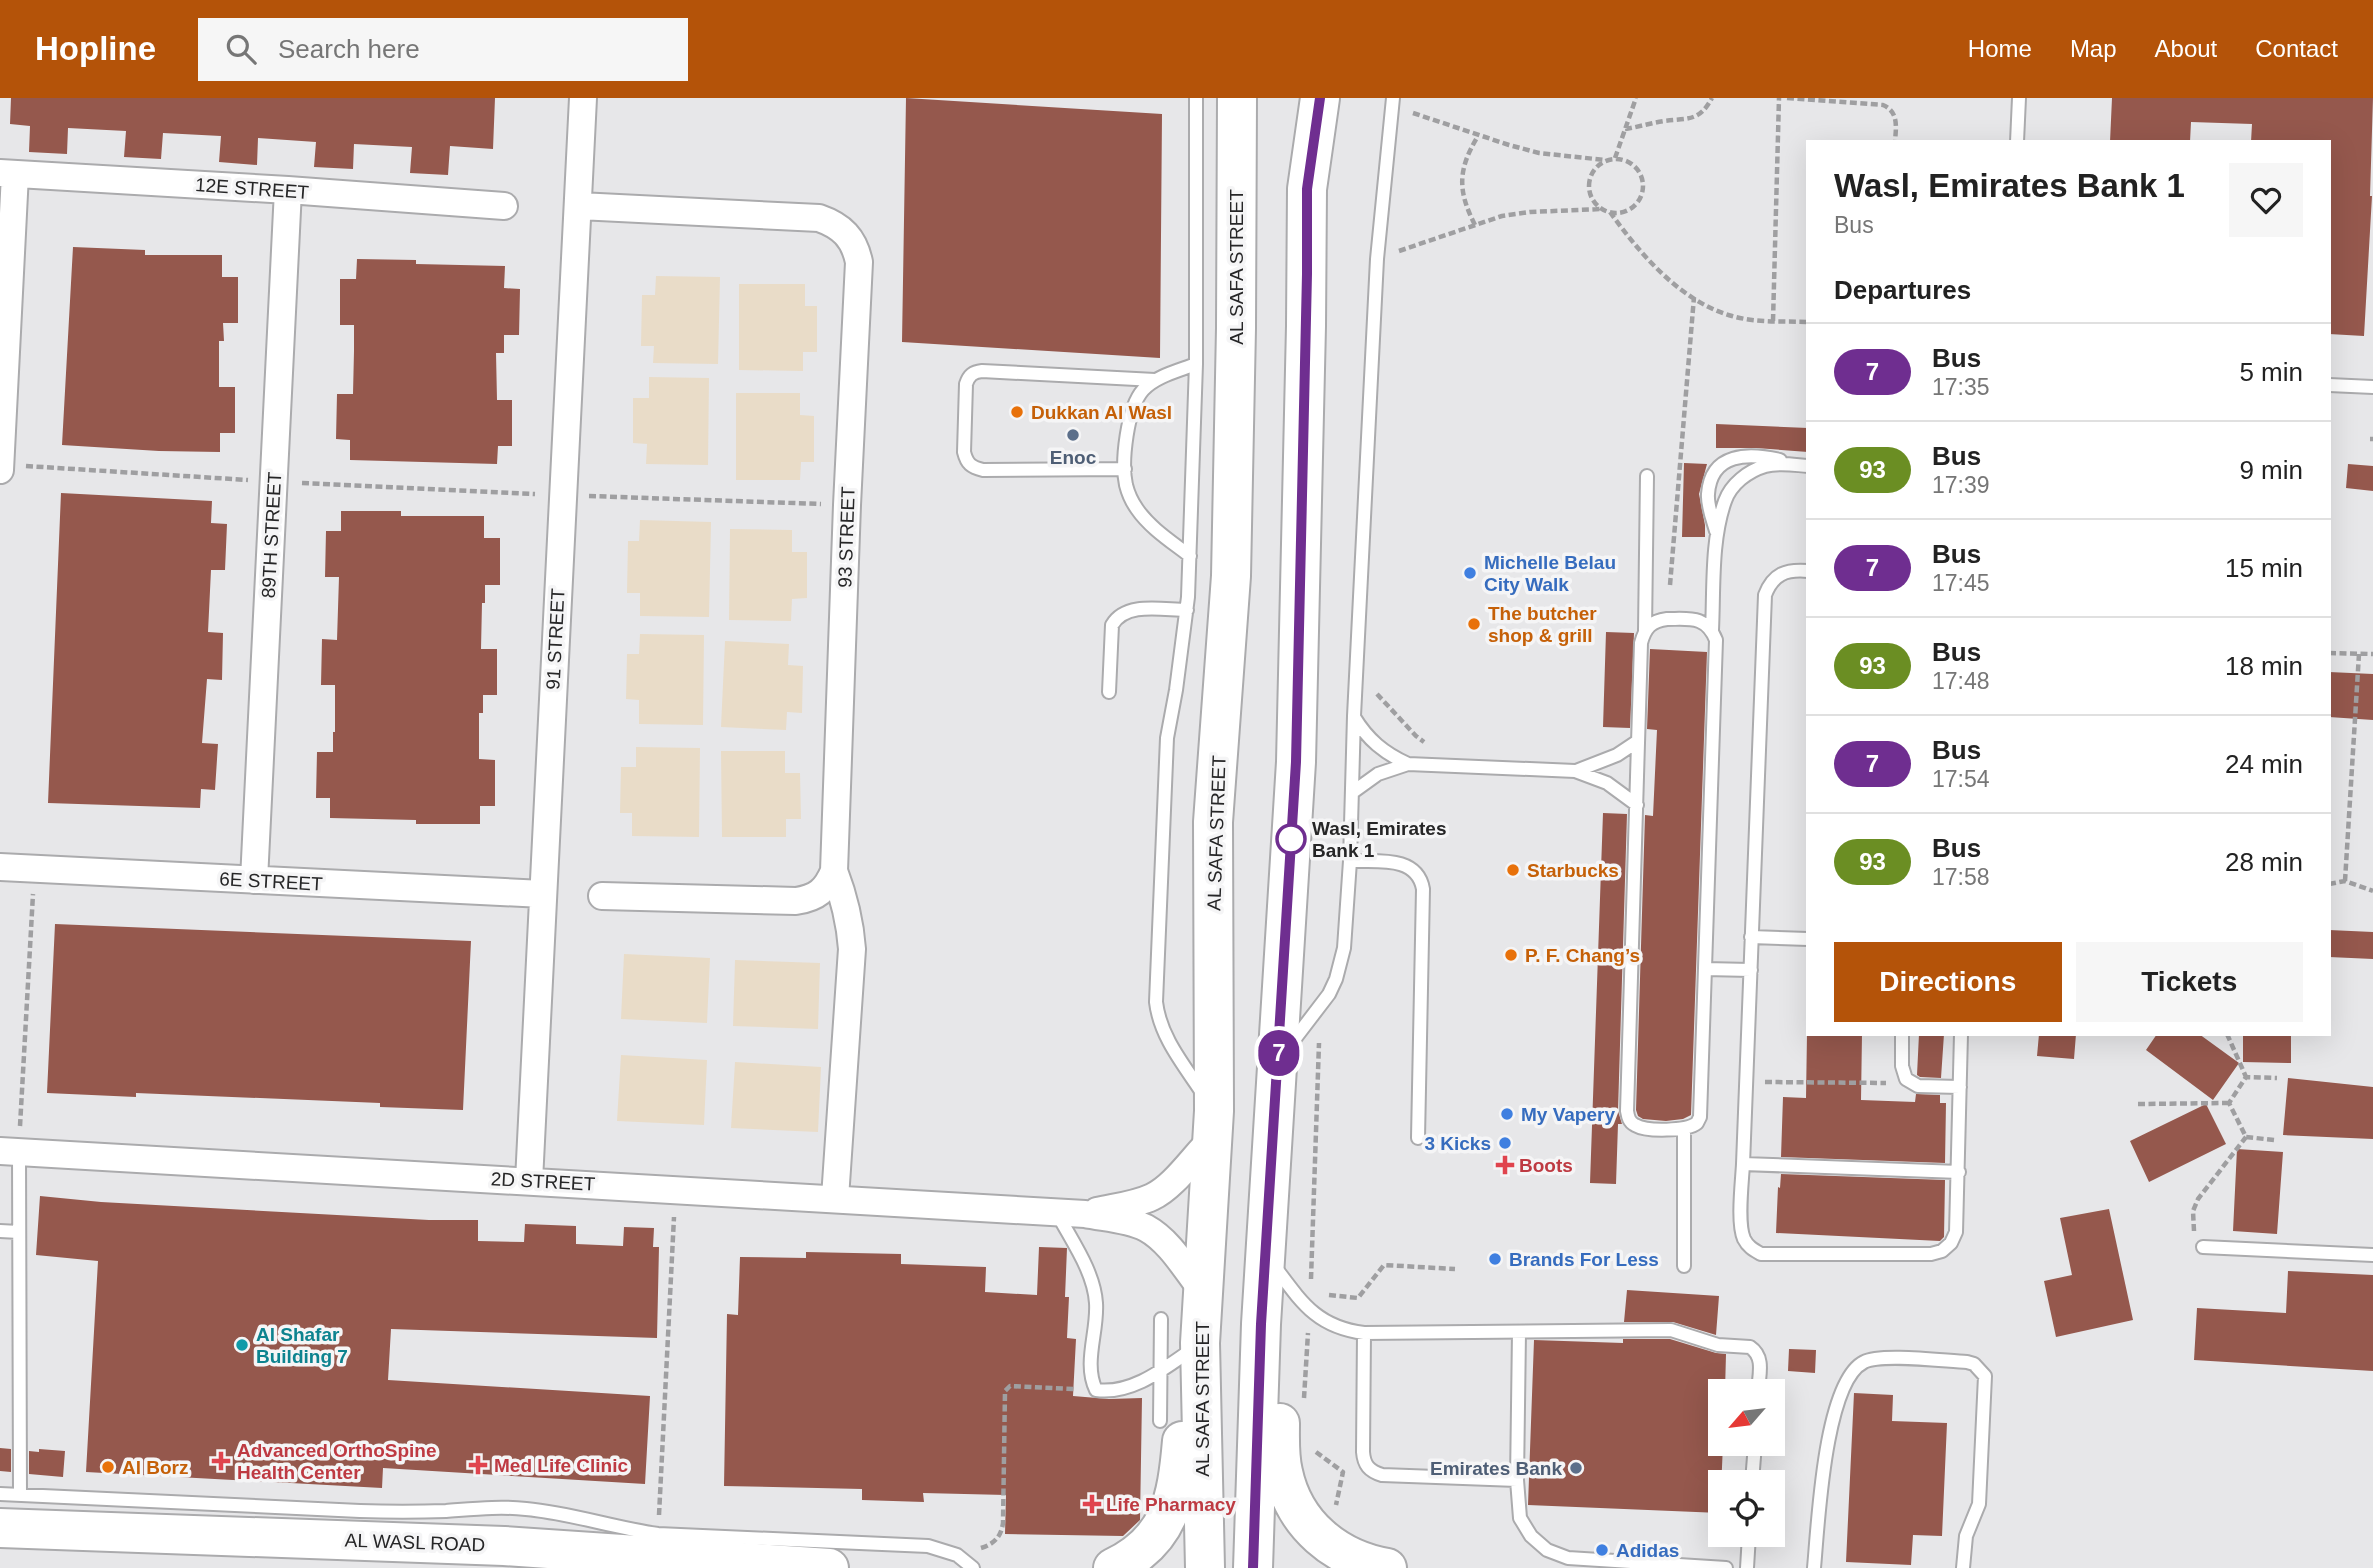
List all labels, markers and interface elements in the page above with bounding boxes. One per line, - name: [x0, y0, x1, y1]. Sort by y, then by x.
- search box: [198, 18, 688, 81]
- text: Hopline: [35, 30, 156, 67]
- icon: search: [222, 30, 260, 68]
- text: Search here: [278, 34, 420, 64]
- text: Home: [1968, 35, 2032, 62]
- text: Map: [2070, 35, 2117, 62]
- text: About: [2155, 35, 2217, 62]
- text: Contact: [2255, 35, 2338, 62]
- button: heart: [2229, 163, 2303, 237]
- text: Wasl, Emirates Bank 1: [1834, 167, 2185, 204]
- street label: 12E STREET: [194, 174, 310, 203]
- street label: AL SAFA STREET: [1226, 189, 1247, 345]
- text: Bus: [1834, 212, 1874, 238]
- text: Departures: [1834, 275, 1971, 305]
- text: Bus: [1932, 343, 1981, 373]
- text: 5 min: [2239, 357, 2303, 387]
- text: 7: [1866, 358, 1879, 385]
- text: 17:35: [1932, 374, 1990, 400]
- place label: Dukkan Al Wasl: [1031, 402, 1172, 423]
- marker: Dukkan Al Wasl: [1009, 404, 1025, 420]
- marker: Enoc: [1065, 427, 1081, 443]
- text: Bus: [1932, 441, 1981, 471]
- place label: Enoc: [1050, 447, 1097, 468]
- text: 9 min: [2239, 455, 2303, 485]
- text: 93: [1859, 456, 1886, 483]
- street label: 89TH STREET: [258, 471, 285, 599]
- text: 17:39: [1932, 472, 1990, 498]
- street label: 93 STREET: [834, 486, 859, 588]
- text: Bus: [1932, 539, 1981, 569]
- place label: Michelle Belau City Walk: [1484, 552, 1616, 595]
- text: 15 min: [2225, 553, 2303, 583]
- text: 7: [1866, 554, 1879, 581]
- marker: Michelle Belau City Walk: [1462, 565, 1478, 581]
- text: 17:45: [1932, 570, 1990, 596]
- street label: 91 STREET: [542, 587, 569, 690]
- place label: The butcher shop & grill: [1488, 603, 1597, 646]
- marker: The butcher shop & grill: [1466, 616, 1482, 632]
- text: Bus: [1932, 637, 1981, 667]
- text: 18 min: [2225, 651, 2303, 681]
- text: 93: [1859, 652, 1886, 679]
- text: 17:48: [1932, 668, 1990, 694]
- text: Bus: [1932, 735, 1981, 765]
- text: 24 min: [2225, 749, 2303, 779]
- text: 7: [1866, 750, 1879, 777]
- street label: AL SAFA STREET: [1203, 755, 1230, 911]
- text: 17:54: [1932, 766, 1990, 792]
- place label: Wasl, Emirates Bank 1: [1312, 818, 1446, 861]
- marker: Wasl, Emirates Bank 1: [1276, 824, 1306, 854]
- text: Bus: [1932, 833, 1981, 863]
- text: 28 min: [2225, 847, 2303, 877]
- text: 93: [1859, 848, 1886, 875]
- place label: Starbucks: [1527, 860, 1619, 881]
- marker: Starbucks: [1505, 862, 1521, 878]
- text: 17:58: [1932, 864, 1990, 890]
- street label: 6E STREET: [219, 868, 324, 895]
- button: Directions: [1834, 942, 2062, 1022]
- button: Tickets: [2076, 942, 2303, 1022]
- place label: P. F. Chang’s: [1525, 945, 1640, 966]
- marker: P. F. Chang’s: [1503, 947, 1519, 963]
- line badge: 7: [1256, 1030, 1302, 1076]
- text: 7: [1272, 1039, 1286, 1066]
- place label: My Vapery: [1521, 1104, 1615, 1125]
- marker: My Vapery: [1499, 1106, 1515, 1122]
- place label: 3 Kicks: [1424, 1133, 1491, 1154]
- marker: 3 Kicks: [1497, 1135, 1513, 1151]
- place label: Boots: [1519, 1155, 1573, 1176]
- marker: Boots: [1497, 1157, 1513, 1173]
- street label: 2D STREET: [490, 1168, 596, 1195]
- place label: Brands For Less: [1509, 1249, 1659, 1270]
- marker: Brands For Less: [1487, 1251, 1503, 1267]
- street label: AL SAFA STREET: [1192, 1321, 1213, 1477]
- place label: Al Shafar Building 7: [256, 1324, 348, 1367]
- marker: Al Shafar Building 7: [234, 1337, 250, 1353]
- north arrow: [1708, 1379, 1785, 1456]
- map controls: [1708, 1379, 1785, 1547]
- place label: Advanced OrthoSpine Health Center: [237, 1440, 437, 1483]
- marker: Advanced OrthoSpine Health Center: [211, 1451, 231, 1471]
- marker: Med Life Clinic: [468, 1455, 488, 1475]
- place label: Med Life Clinic: [494, 1455, 629, 1476]
- place label: Al Borz: [122, 1457, 189, 1478]
- place label: Emirates Bank: [1430, 1458, 1562, 1479]
- marker: Al Borz: [100, 1459, 116, 1475]
- marker: Emirates Bank: [1568, 1460, 1584, 1476]
- button: locate: [1708, 1470, 1785, 1547]
- place label: Life Pharmacy: [1106, 1494, 1236, 1515]
- marker: Life Pharmacy: [1084, 1496, 1100, 1512]
- street label: AL WASL ROAD: [344, 1530, 486, 1555]
- place label: Adidas: [1616, 1540, 1679, 1561]
- marker: Adidas: [1594, 1542, 1610, 1558]

